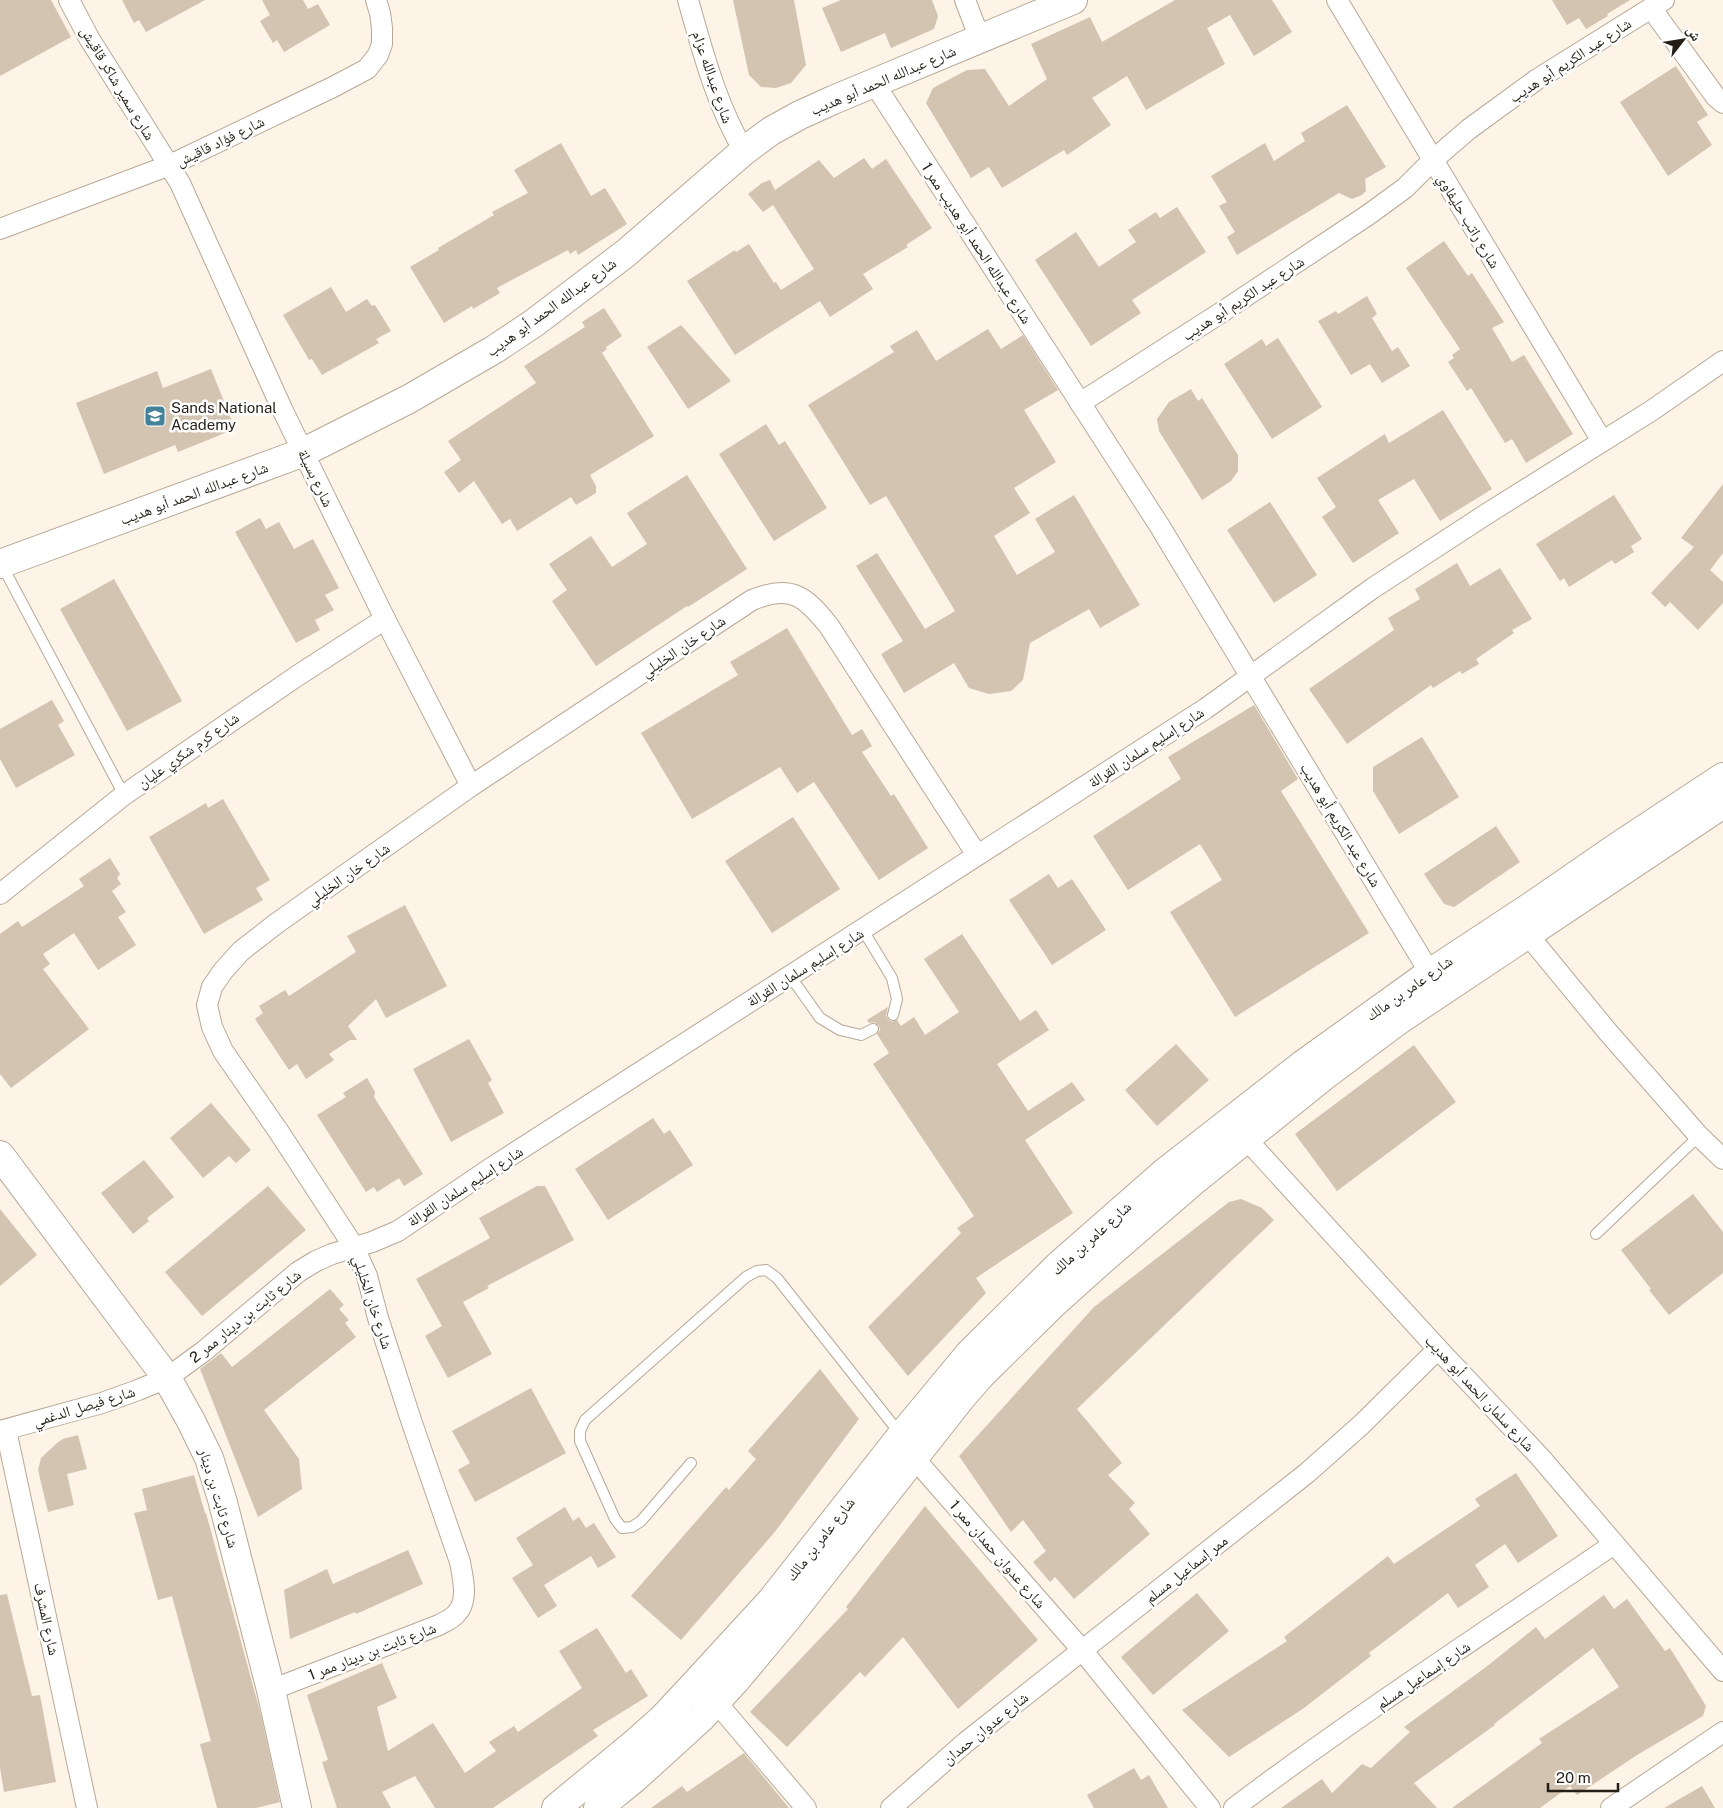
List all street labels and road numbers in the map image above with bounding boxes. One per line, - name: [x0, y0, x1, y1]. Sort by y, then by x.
- street label: شارع عبد الكريم أبو هديب: [1506, 14, 1635, 107]
- street label: شارع سمير شاكر قاقيش: [76, 23, 159, 144]
- street label: شارع عبدالله عزام: [687, 29, 737, 126]
- street label: شارع عبدالله الحمد أبو هديب: [808, 42, 959, 120]
- street label: شارع فؤاد قاقيش: [173, 112, 268, 171]
- street label: شارع عبدالله الحمد أبو هديب ممر 1: [917, 159, 1036, 328]
- street label: شارع راتب حليفاوي: [1431, 171, 1504, 273]
- street label: شارع عبد الكريم أبو هديب: [1179, 252, 1308, 345]
- street label: شارع عبدالله الحمد أبو هديب: [483, 254, 620, 361]
- street label: شارع بسيلة: [293, 446, 337, 511]
- street label: شارع عبدالله الحمد أبو هديب: [118, 458, 271, 530]
- street label: شارع خان الخليلي: [638, 612, 730, 684]
- street label: شارع إسليم سلمان القرالة: [1085, 703, 1208, 792]
- street label: شارع كرم شكري عليان: [134, 708, 244, 795]
- street label: شارع عبد الكريم أبو هديب: [1295, 760, 1385, 891]
- street label: شارع خان الخليلي: [303, 839, 395, 912]
- street label: شارع إسليم سلمان القرالة: [744, 924, 868, 1012]
- street label: شارع عامر بن مالك: [1363, 952, 1457, 1026]
- street label: شارع إسليم سلمان القرالة: [404, 1142, 527, 1231]
- street label: شارع عامر بن مالك: [1048, 1198, 1136, 1280]
- street label: شارع خان الخليلي: [346, 1253, 396, 1352]
- street label: شارع ثابت بن دينار ممر 2: [186, 1266, 305, 1368]
- street label: شارع سلمان الحمد أبو هديب: [1420, 1332, 1538, 1456]
- street label: شارع فيصل الدغمي: [31, 1382, 138, 1433]
- street label: شارع ثابت بن دينار: [194, 1445, 242, 1550]
- street label: شارع عامر بن مالك: [782, 1494, 860, 1585]
- street label: شارع عدوان حمدان ممر 1: [945, 1497, 1050, 1613]
- street label: ممر إسماعيل مسلم: [1141, 1531, 1232, 1608]
- street label: شارع المشرف: [29, 1581, 63, 1657]
- street label: شارع ثابت بن دينار ممر 1: [306, 1619, 439, 1685]
- street label: شارع إسماعيل مسلم: [1373, 1637, 1474, 1714]
- street label: شارع عدوان حمدان: [939, 1688, 1033, 1769]

